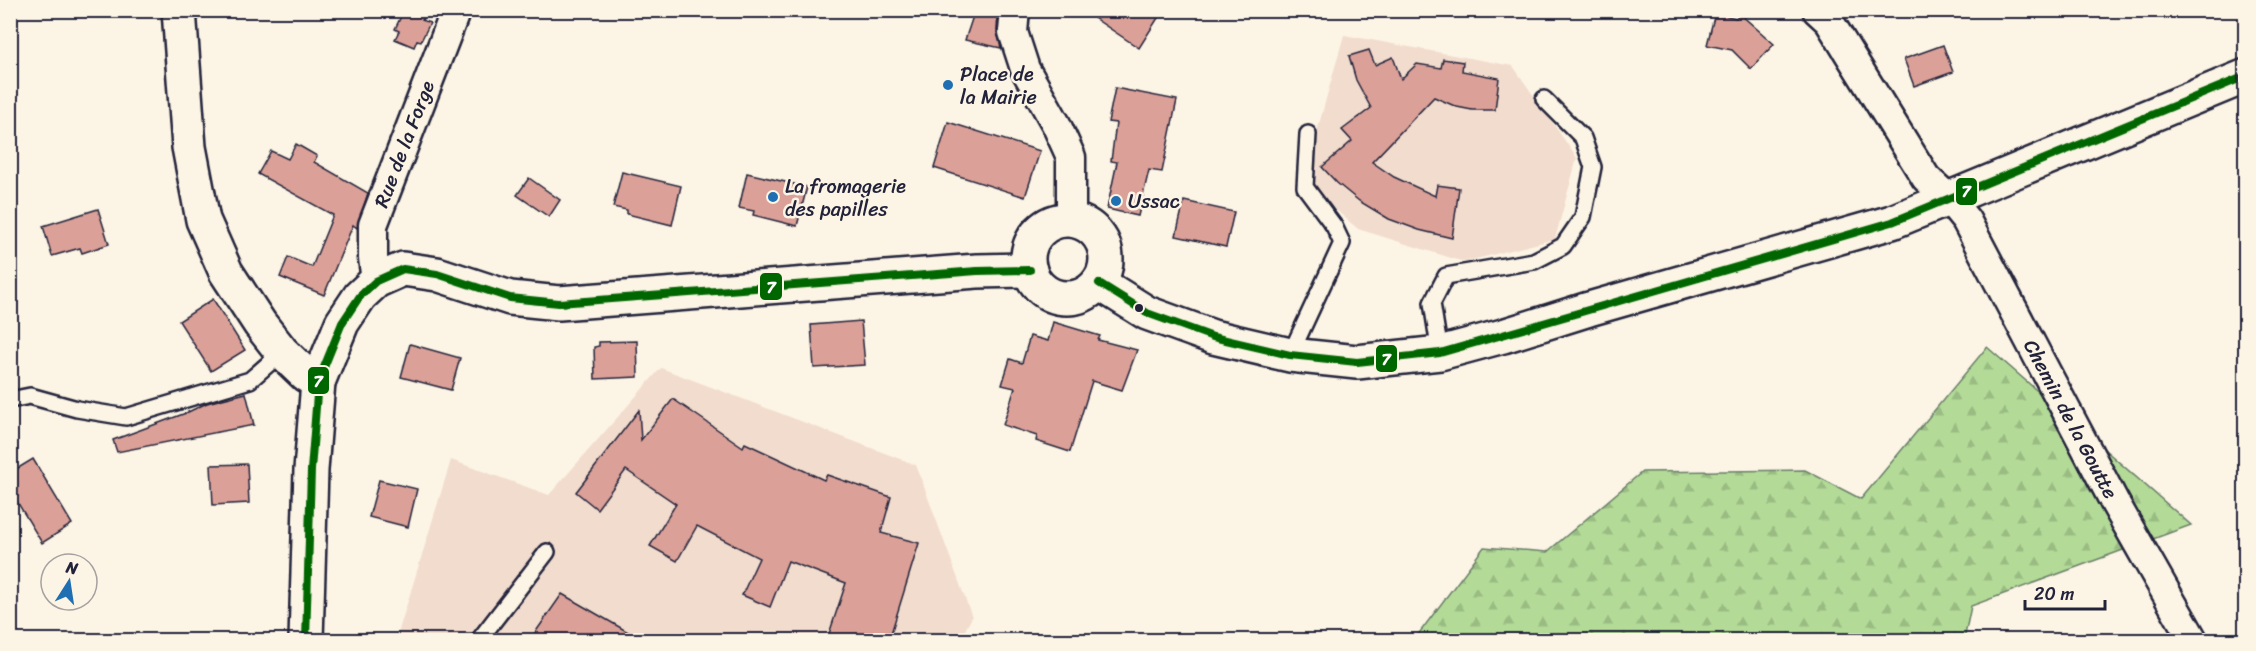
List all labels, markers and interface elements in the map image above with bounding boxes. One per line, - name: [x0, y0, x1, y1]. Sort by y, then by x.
- place label: Place de la Mairie: [960, 57, 1037, 115]
- street label: Rue de la Forge: [364, 75, 445, 213]
- marker: Place de la Mairie: [941, 78, 955, 92]
- place label: La fromagerie des papilles: [785, 169, 906, 227]
- line badge: 7: [1955, 177, 1978, 206]
- text: 7: [1961, 177, 1972, 206]
- place label: Ussac: [1128, 184, 1180, 219]
- marker: La fromagerie des papilles: [766, 190, 780, 204]
- marker: Ussac: [1109, 194, 1123, 208]
- line badge: 7: [759, 272, 783, 301]
- text: 7: [766, 273, 777, 302]
- unlabelled marker: [1133, 302, 1145, 314]
- street label: Chemin de la Goutte: [2014, 333, 2127, 505]
- line badge: 7: [1375, 344, 1398, 373]
- text: 7: [1381, 345, 1392, 374]
- line badge: 7: [307, 366, 330, 395]
- text: 7: [313, 367, 324, 396]
- north arrow: [39, 552, 99, 612]
- text: N: [63, 552, 81, 583]
- scale bar: [2025, 573, 2104, 611]
- text: 20 m: [2034, 578, 2074, 610]

